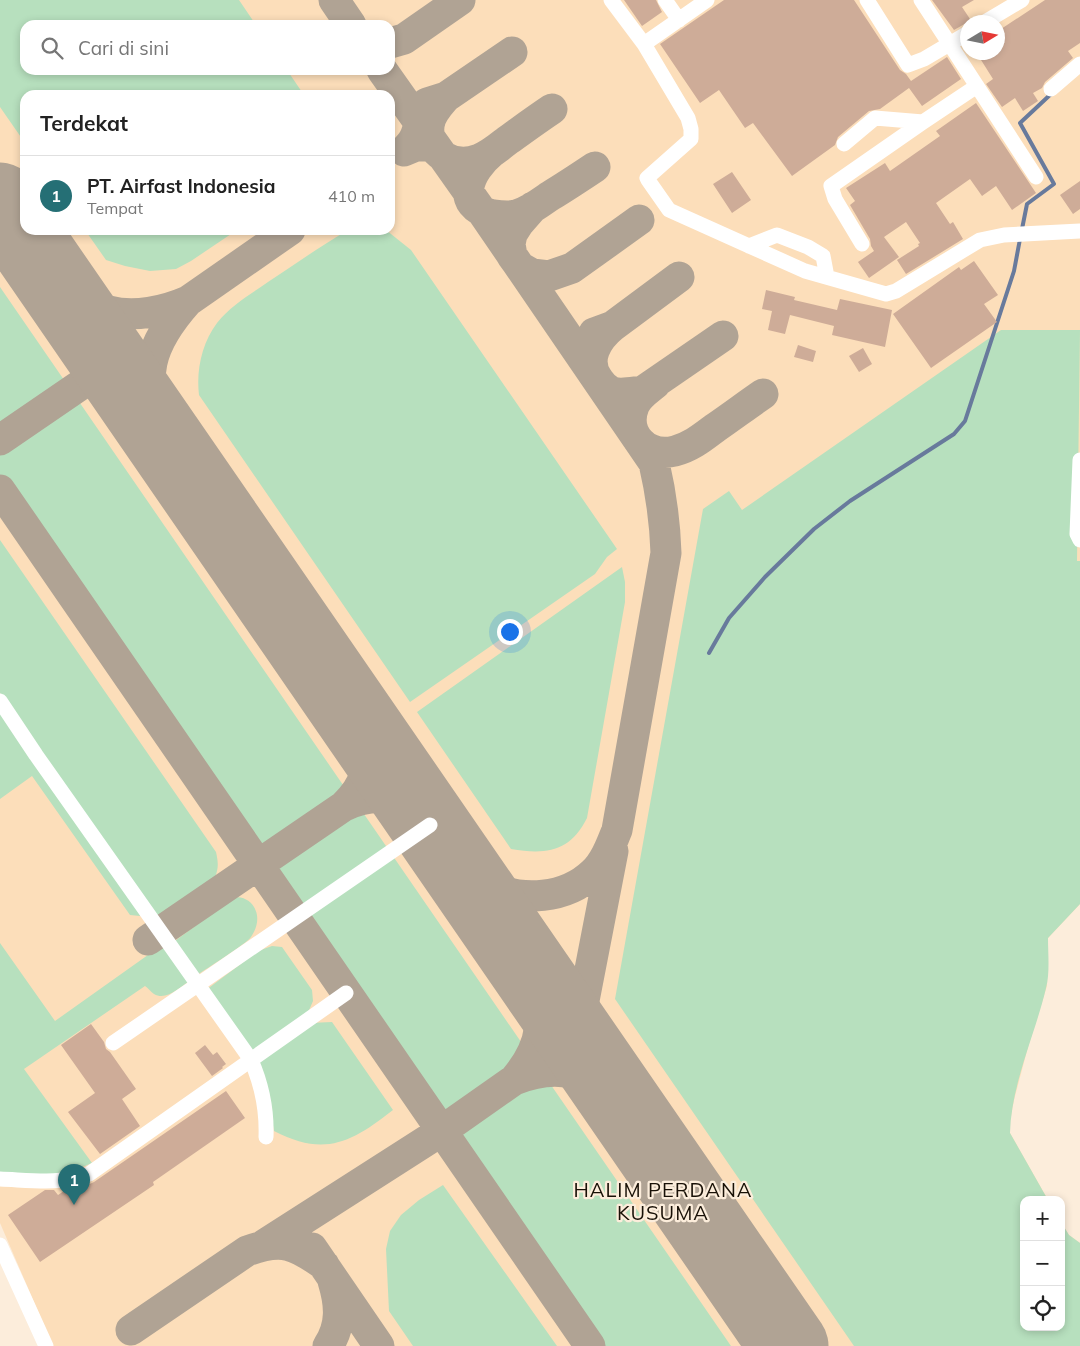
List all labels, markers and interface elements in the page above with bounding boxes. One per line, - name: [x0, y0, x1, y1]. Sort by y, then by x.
- north arrow: [960, 15, 1005, 60]
- search box: [20, 20, 395, 75]
- icon: search: [38, 34, 66, 62]
- text: Cari di sini: [78, 36, 169, 60]
- text: Terdekat: [40, 110, 128, 136]
- text: PT. Airfast Indonesia: [87, 174, 275, 198]
- text: 1: [51, 186, 61, 206]
- text: 410 m: [328, 186, 375, 206]
- text: Tempat: [87, 198, 143, 218]
- your location: [497, 619, 523, 645]
- pin: 1: [58, 1164, 90, 1205]
- district label: HALIM PERDANA KUSUMA: [573, 1177, 753, 1225]
- map controls: [1020, 1196, 1065, 1331]
- button: +: [1020, 1196, 1065, 1241]
- button: −: [1020, 1241, 1065, 1286]
- button: locate: [1020, 1286, 1065, 1331]

